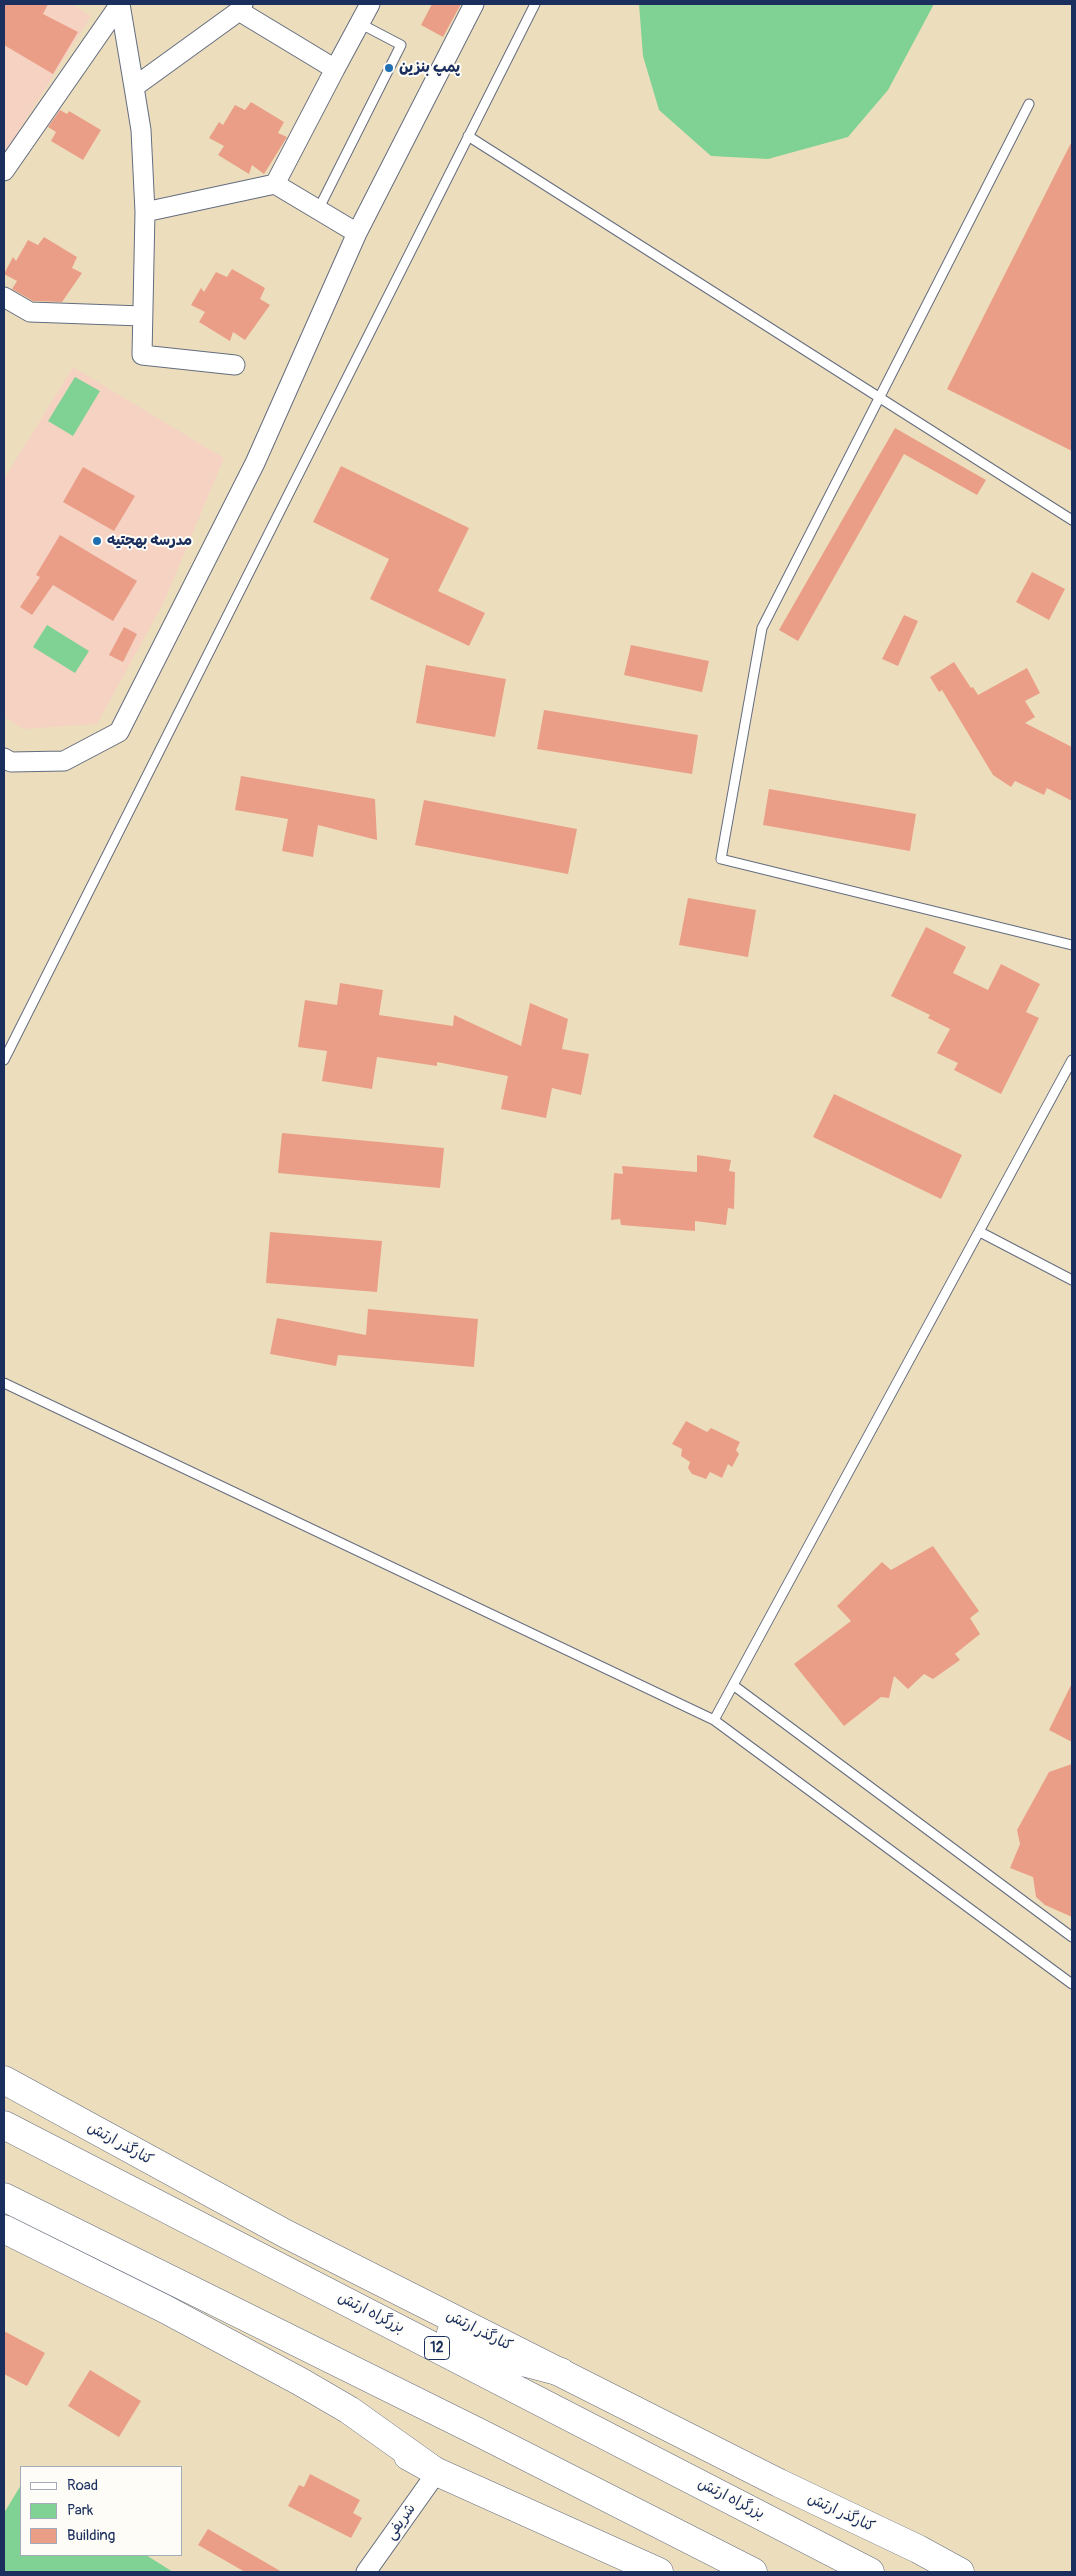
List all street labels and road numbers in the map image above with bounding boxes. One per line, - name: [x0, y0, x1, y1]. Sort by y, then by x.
- street label: کنارگذر ارتش: [84, 2119, 156, 2169]
- street label: بزرگراه ارتش: [335, 2289, 407, 2337]
- street label: کنارگذر ارتش: [443, 2307, 515, 2355]
- road number: 12: [424, 2336, 450, 2360]
- street label: بزرگراه ارتش: [695, 2475, 767, 2523]
- street label: کنارگذر ارتش: [804, 2490, 878, 2536]
- street label: شریفی: [382, 2500, 420, 2544]

